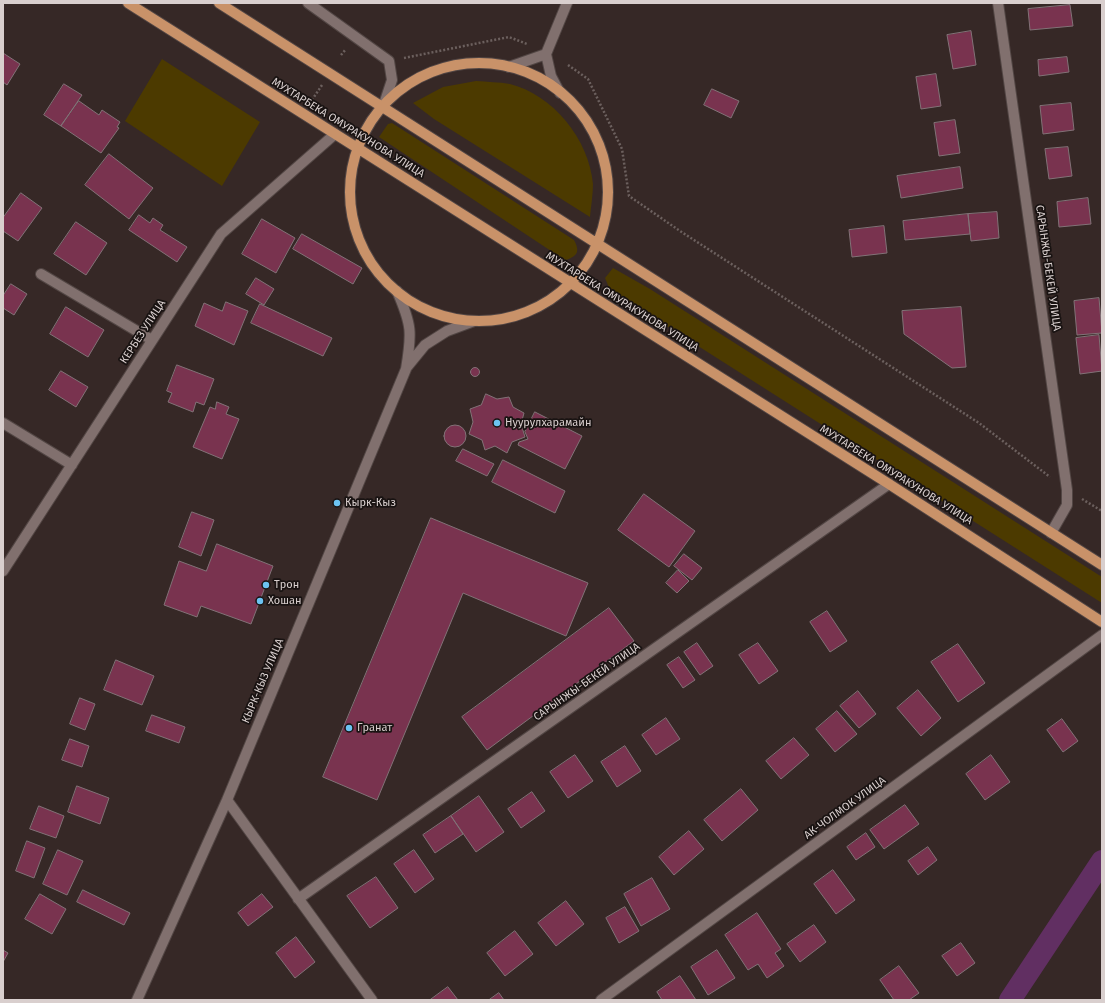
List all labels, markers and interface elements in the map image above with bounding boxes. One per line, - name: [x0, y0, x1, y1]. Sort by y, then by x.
- street label: МУХТАРБЕКА ОМУРАКУНОВА УЛИЦА: [269, 75, 427, 181]
- street label: САРЫНЖЫ-БЕКЕЙ УЛИЦА: [1033, 204, 1063, 332]
- street label: МУХТАРБЕКА ОМУРАКУНОВА УЛИЦА: [543, 249, 701, 355]
- street label: КЕРБЕЗ УЛИЦА: [117, 298, 169, 366]
- place label: Нуурулхарамайн: [505, 416, 591, 430]
- marker: Нуурулхарамайн: [492, 418, 502, 428]
- street label: МУХТАРБЕКА ОМУРАКУНОВА УЛИЦА: [817, 422, 975, 528]
- place label: Кырк-Кыз: [345, 496, 396, 510]
- marker: Кырк-Кыз: [332, 498, 342, 508]
- place label: Трон: [274, 578, 299, 592]
- marker: Трон: [261, 580, 271, 590]
- place label: Хошан: [268, 594, 301, 608]
- marker: Хошан: [255, 596, 265, 606]
- street label: КЫРК-КЫЗ УЛИЦА: [239, 637, 287, 725]
- street label: САРЫНЖЫ-БЕКЕЙ УЛИЦА: [531, 640, 643, 724]
- place label: Гранат: [357, 721, 392, 735]
- marker: Гранат: [344, 723, 354, 733]
- street label: АК-ЧОЛМОК УЛИЦА: [802, 774, 888, 842]

